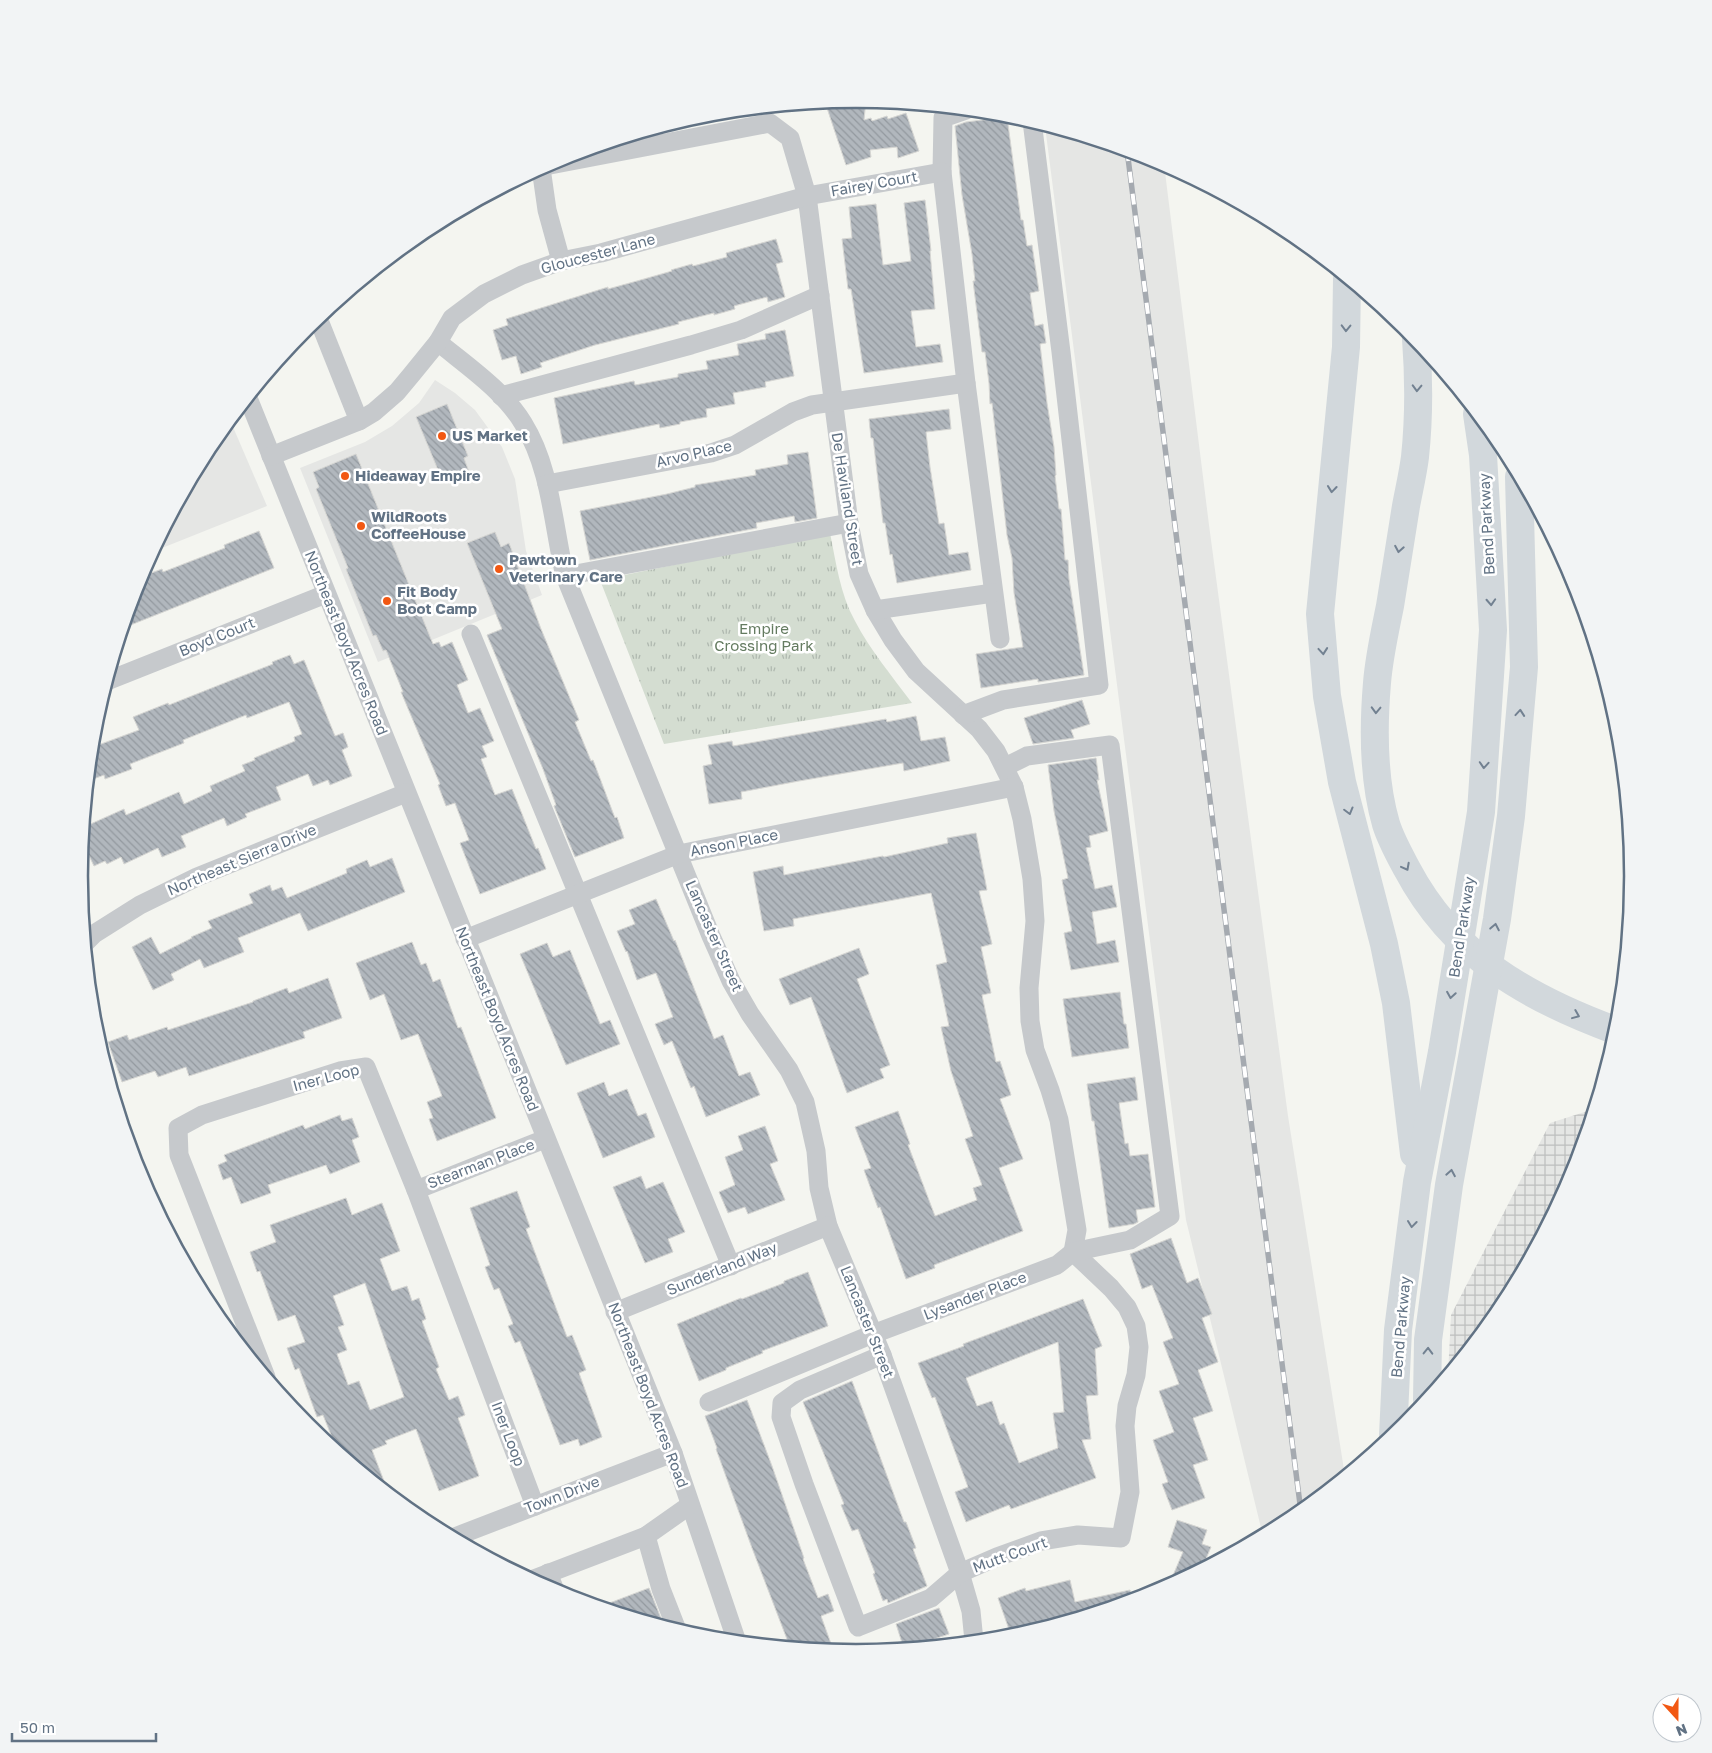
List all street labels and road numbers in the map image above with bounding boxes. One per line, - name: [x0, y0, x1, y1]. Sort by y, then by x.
- street label: Fairey Court: [829, 167, 919, 200]
- street label: Gloucester Lane: [539, 229, 657, 277]
- street label: De Haviland Street: [829, 431, 867, 567]
- street label: Arvo Place: [654, 436, 734, 470]
- street label: Bend Parkway: [1474, 472, 1498, 575]
- street label: Northeast Boyd Acres Road: [302, 548, 392, 738]
- street label: Boyd Court: [176, 613, 257, 659]
- street label: Northeast Sierra Drive: [164, 819, 319, 899]
- street label: Anson Place: [688, 825, 780, 859]
- street label: Bend Parkway: [1444, 874, 1478, 979]
- street label: Lancaster Street: [682, 877, 747, 994]
- street label: Northeast Boyd Acres Road: [453, 924, 543, 1114]
- street label: Iner Loop: [291, 1060, 361, 1095]
- street label: Stearman Place: [425, 1134, 537, 1192]
- street label: Sunderland Way: [664, 1237, 780, 1298]
- street label: Lancaster Street: [837, 1263, 899, 1380]
- street label: Lysander Place: [921, 1267, 1029, 1323]
- street label: Bend Parkway: [1387, 1275, 1413, 1379]
- street label: Northeast Boyd Acres Road: [605, 1299, 693, 1490]
- street label: Iner Loop: [488, 1399, 529, 1469]
- street label: Town Drive: [521, 1471, 602, 1517]
- street label: Mutt Court: [970, 1532, 1049, 1576]

